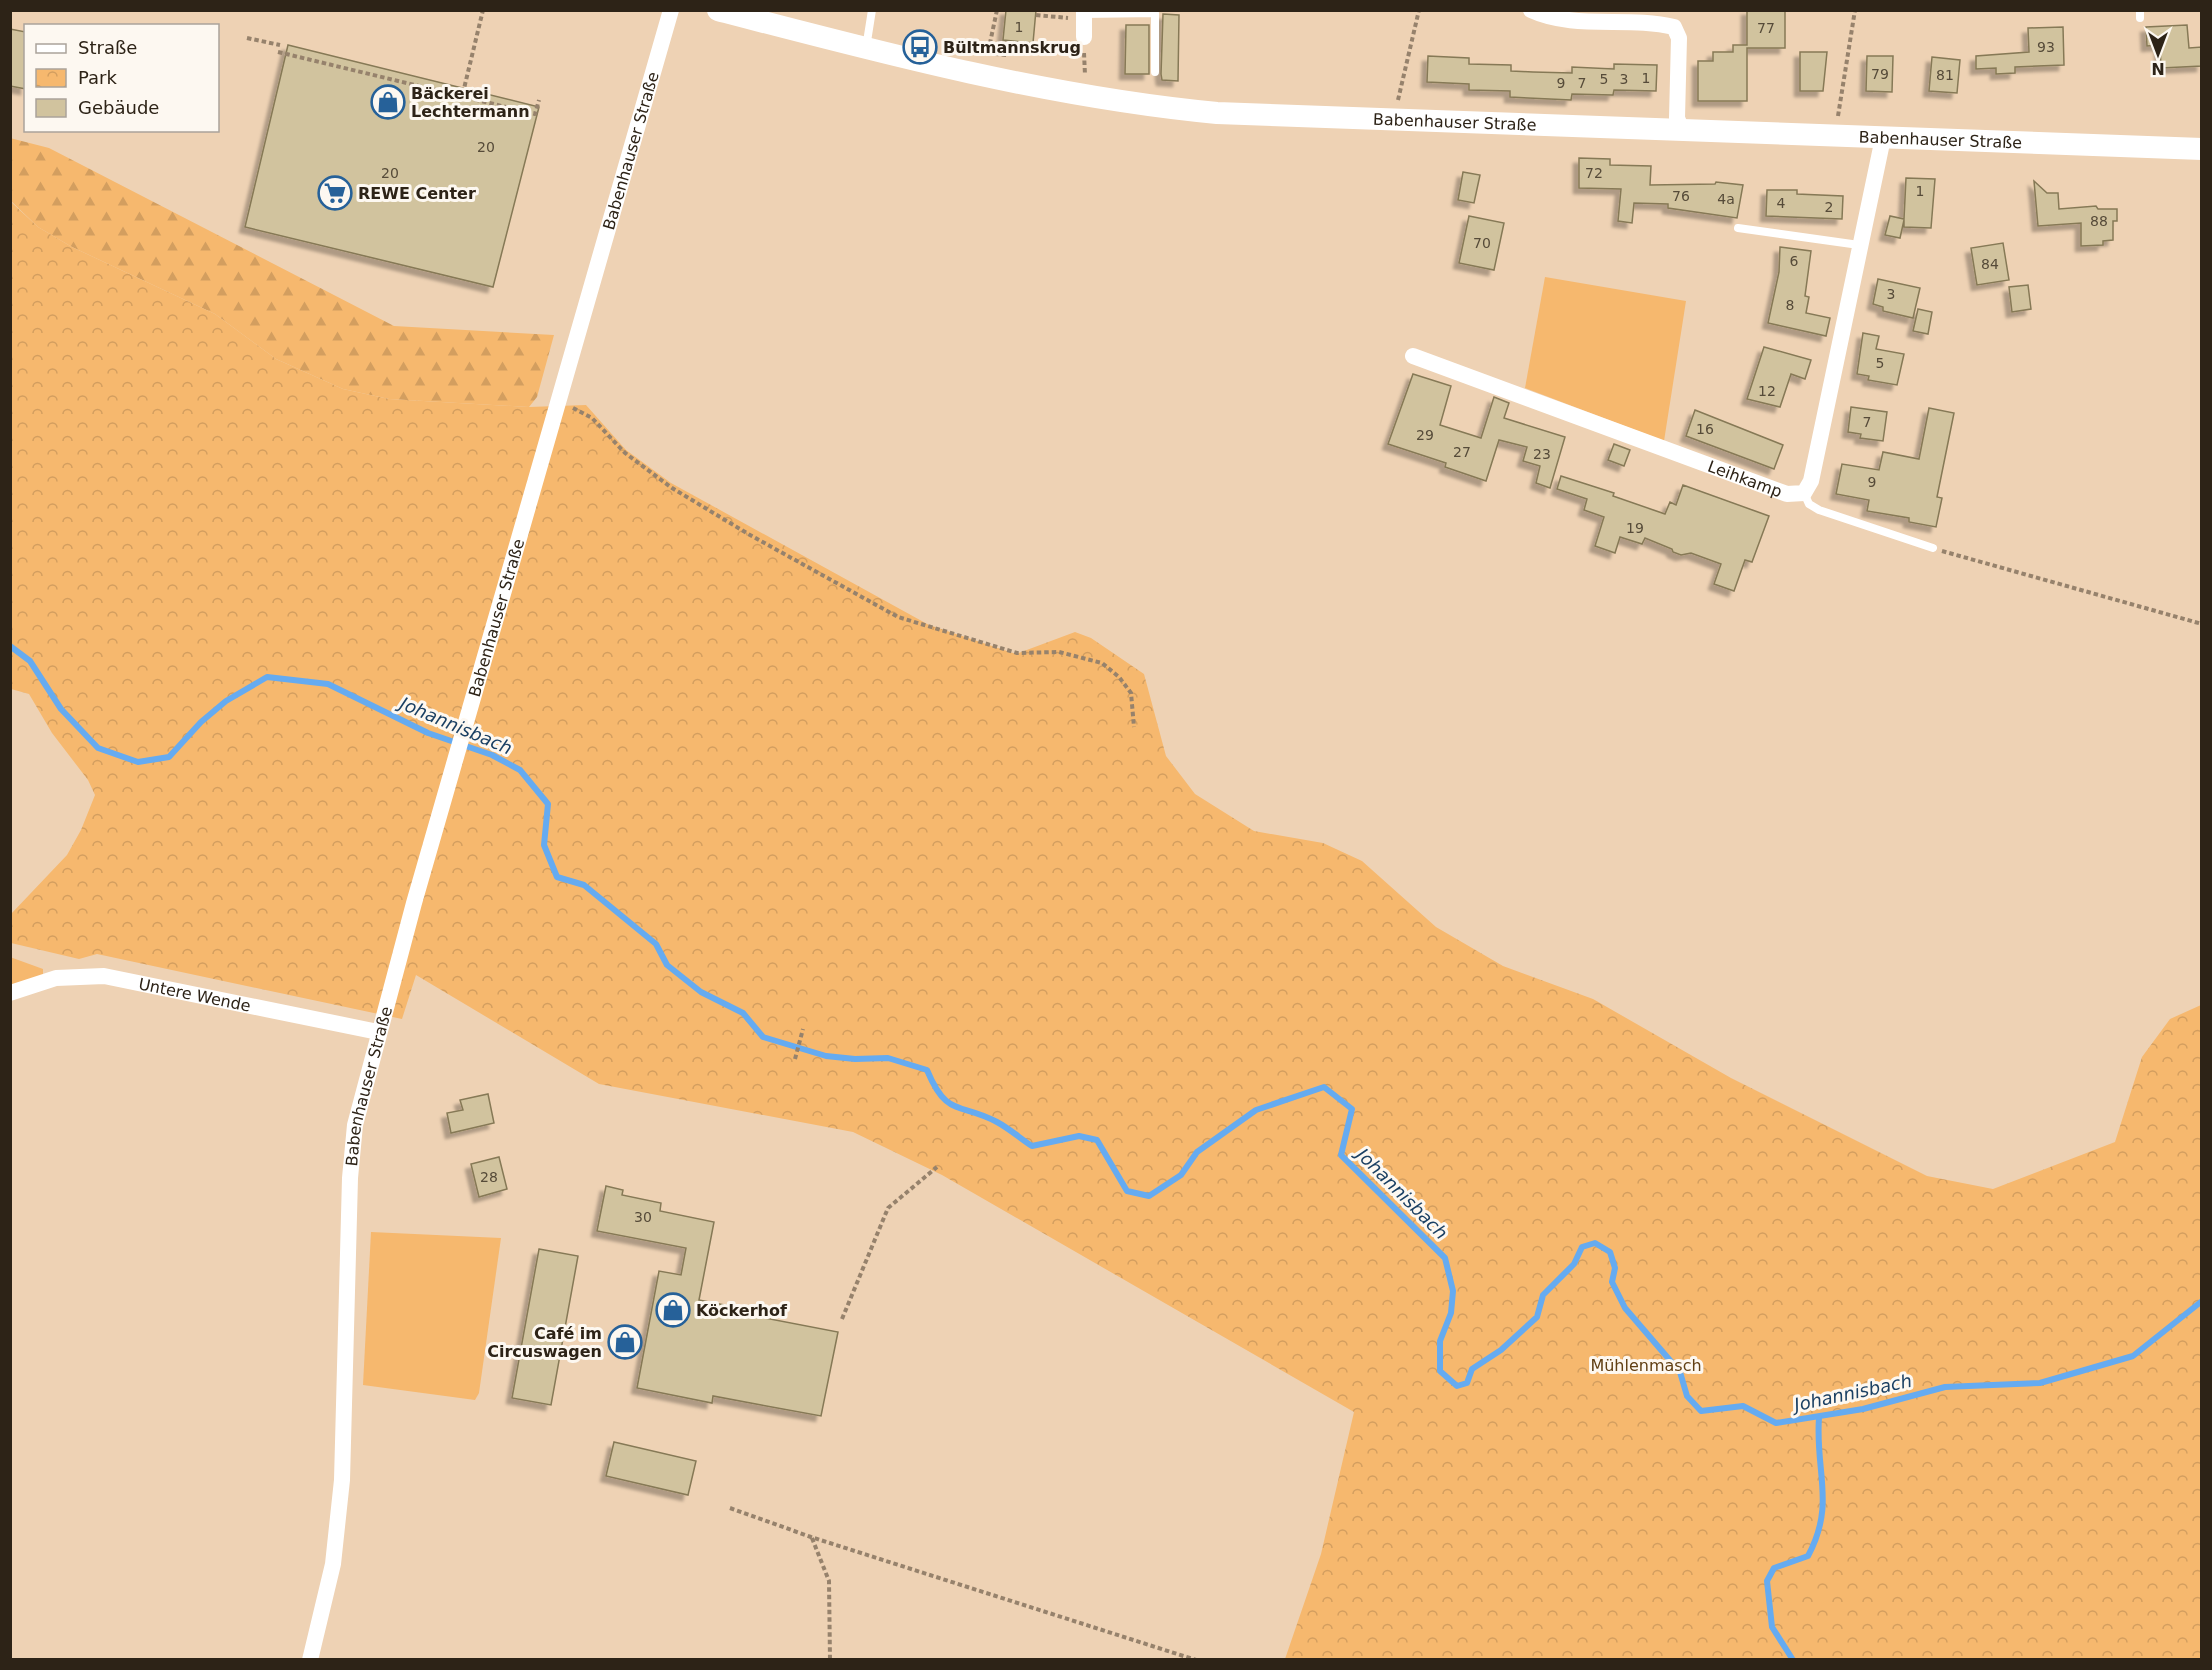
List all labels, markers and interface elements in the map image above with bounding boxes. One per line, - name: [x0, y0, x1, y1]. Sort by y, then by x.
- house number: 1: [1015, 19, 1023, 35]
- house number: 77: [1757, 20, 1775, 36]
- legend: [24, 24, 219, 132]
- north arrow: [2128, 24, 2188, 84]
- bus stop icon: Bültmannskrug: [902, 29, 938, 65]
- text: Straße: [78, 37, 137, 58]
- place label: Bültmannskrug: [943, 38, 1081, 57]
- house number: 93: [2037, 39, 2055, 55]
- text: N: [2151, 59, 2165, 78]
- house number: 79: [1871, 66, 1889, 82]
- text: Park: [78, 67, 117, 88]
- house number: 81: [1936, 67, 1954, 83]
- street label: Babenhauser Straße: [599, 70, 663, 232]
- house number: 1: [1642, 70, 1650, 86]
- house number: 5: [1600, 71, 1608, 87]
- house number: 3: [1620, 71, 1628, 87]
- house number: 9: [1557, 75, 1565, 91]
- house number: 7: [1578, 75, 1586, 91]
- shop icon: Bäckerei Lechtermann: [370, 84, 406, 120]
- place label: Bäckerei Lechtermann: [411, 84, 530, 121]
- text: Gebäude: [78, 97, 159, 118]
- street label: Babenhauser Straße: [1373, 110, 1537, 135]
- street label: Babenhauser Straße: [1858, 127, 2023, 152]
- house number: 20: [477, 139, 495, 155]
- house number: 20: [381, 165, 399, 181]
- house number: 72: [1585, 165, 1603, 181]
- supermarket icon: REWE Center: [317, 175, 353, 211]
- house number: 1: [1916, 183, 1924, 199]
- place label: REWE Center: [358, 184, 476, 203]
- house number: 76: [1672, 188, 1690, 204]
- house number: 4a: [1717, 191, 1735, 207]
- house number: 4: [1777, 195, 1786, 211]
- house number: 2: [1825, 199, 1833, 215]
- house number: 88: [2090, 213, 2108, 229]
- house number: 70: [1473, 235, 1491, 251]
- house number: 6: [1790, 253, 1799, 269]
- house number: 84: [1981, 256, 1999, 272]
- house number: 3: [1887, 286, 1895, 302]
- house number: 8: [1786, 297, 1794, 313]
- house number: 5: [1876, 355, 1884, 371]
- house number: 12: [1758, 383, 1776, 399]
- house number: 7: [1863, 414, 1871, 430]
- house number: 16: [1696, 421, 1714, 437]
- house number: 29: [1416, 427, 1434, 443]
- house number: 27: [1453, 444, 1471, 460]
- house number: 23: [1533, 446, 1551, 462]
- street label: Leihkamp: [1705, 457, 1785, 501]
- house number: 9: [1868, 474, 1876, 490]
- house number: 19: [1626, 520, 1644, 536]
- street label: Babenhauser Straße: [465, 537, 528, 699]
- water label: Johannisbach: [394, 691, 515, 759]
- street label: Untere Wende: [137, 974, 252, 1016]
- street label: Babenhauser Straße: [342, 1005, 396, 1167]
- water label: Johannisbach: [1350, 1142, 1452, 1243]
- house number: 28: [480, 1169, 498, 1185]
- house number: 30: [634, 1209, 652, 1225]
- shop icon: Köckerhof: [655, 1292, 691, 1328]
- place label: Köckerhof: [696, 1301, 788, 1320]
- place label: Café im Circuswagen: [487, 1324, 602, 1361]
- shop icon: Café im Circuswagen: [607, 1324, 643, 1360]
- park label: Mühlenmasch: [1590, 1356, 1702, 1375]
- water label: Johannisbach: [1789, 1370, 1914, 1416]

